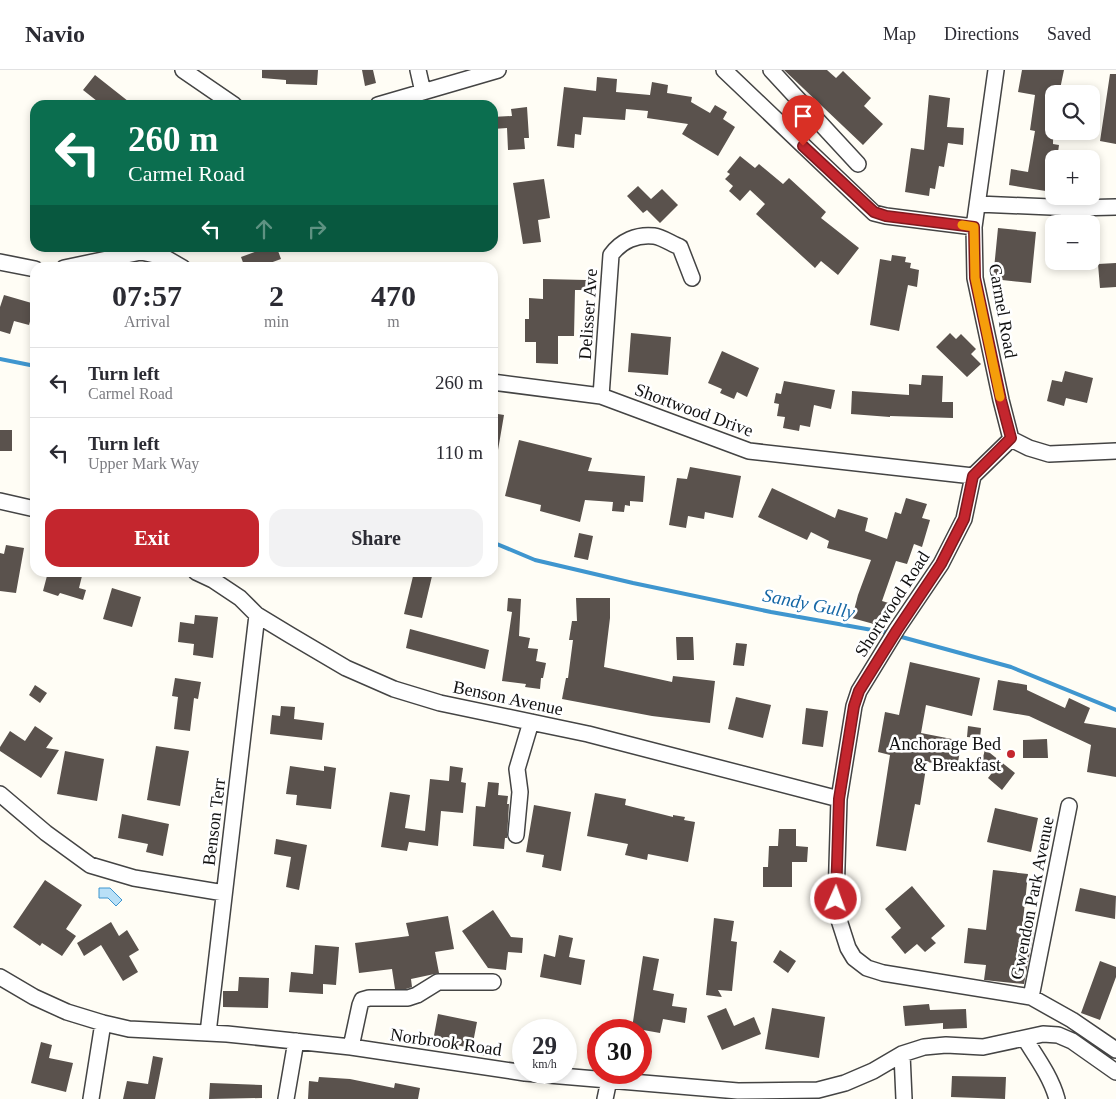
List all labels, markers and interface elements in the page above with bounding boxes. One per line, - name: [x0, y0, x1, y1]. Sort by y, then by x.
- text: Navio: [25, 21, 85, 47]
- text: Map: [883, 24, 916, 44]
- text: Directions: [944, 24, 1019, 44]
- text: Saved: [1047, 24, 1091, 44]
- map controls: [1045, 85, 1100, 270]
- button: search: [1045, 85, 1100, 140]
- pin: [782, 95, 824, 146]
- icon: arrive: [789, 102, 817, 130]
- icon: left: [45, 120, 110, 185]
- text: 260 m: [128, 120, 218, 159]
- button: +: [1045, 150, 1100, 205]
- text: Carmel Road: [128, 161, 245, 186]
- icon: left: [197, 215, 225, 243]
- icon: ahead: [250, 215, 278, 243]
- icon: right: [303, 215, 331, 243]
- button: −: [1045, 215, 1100, 270]
- street label: Carmel Road: [985, 262, 1021, 360]
- street label: Delisser Ave: [575, 268, 601, 360]
- text: 07:57: [112, 279, 182, 312]
- text: 2: [269, 279, 284, 312]
- text: 470: [371, 279, 416, 312]
- text: Arrival: [124, 313, 170, 330]
- text: min: [264, 313, 289, 330]
- text: m: [387, 313, 400, 330]
- text: Turn left: [88, 363, 160, 384]
- icon: left: [45, 369, 73, 397]
- text: 260 m: [435, 372, 483, 393]
- street label: Shortwood Drive: [632, 379, 756, 441]
- text: Carmel Road: [88, 385, 173, 402]
- text: Turn left: [88, 433, 160, 454]
- icon: left: [45, 439, 73, 467]
- text: 110 m: [436, 442, 483, 463]
- text: Upper Mark Way: [88, 455, 199, 472]
- button: Exit: [45, 509, 259, 567]
- button: Share: [269, 509, 483, 567]
- street label: Shortwood Road: [851, 548, 933, 660]
- water label: Sandy Gully: [761, 584, 857, 623]
- street label: Benson Avenue: [451, 677, 565, 719]
- place label: Anchorage Bed & Breakfast: [889, 734, 1001, 775]
- marker: Anchorage Bed & Breakfast: [1005, 748, 1017, 760]
- street label: Benson Terr: [199, 777, 229, 867]
- street label: Gwendon Park Avenue: [1006, 815, 1058, 981]
- position arrow: [809, 872, 861, 924]
- speed limit sign: 30: [587, 1019, 652, 1084]
- street label: Norbrook Road: [389, 1024, 503, 1060]
- text: 29: [532, 1032, 557, 1059]
- text: km/h: [532, 1057, 557, 1071]

